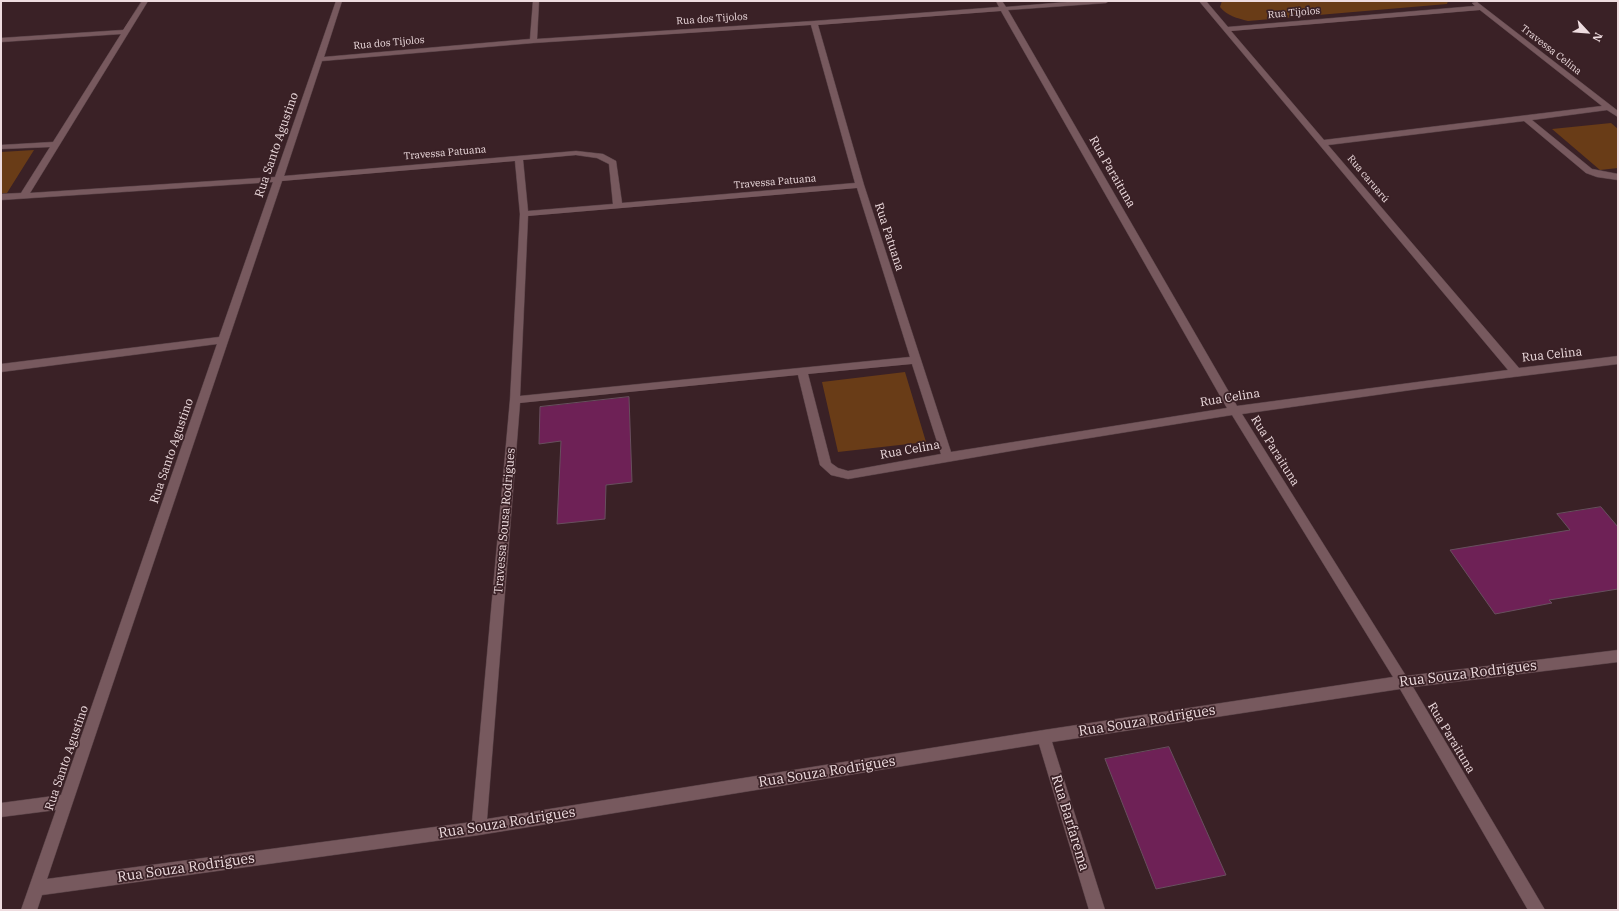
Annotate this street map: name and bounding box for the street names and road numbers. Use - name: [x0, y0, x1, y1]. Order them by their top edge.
- street label: Rua Tijolos: [1267, 5, 1321, 21]
- street label: Rua dos Tijolos: [676, 11, 748, 27]
- street label: Travessa Celina: [1518, 23, 1584, 77]
- street label: Rua dos Tijolos: [353, 34, 425, 52]
- street label: Rua Santo Agustino: [252, 91, 302, 199]
- street label: Rua Paraituna: [1086, 134, 1138, 210]
- street label: Travessa Patuana: [403, 143, 487, 163]
- street label: Rua caruarú: [1345, 153, 1391, 205]
- street label: Travessa Patuana: [733, 172, 817, 192]
- street label: Rua Patuana: [871, 201, 907, 273]
- street label: Rua Celina: [1521, 345, 1583, 365]
- street label: Rua Celina: [1199, 386, 1261, 410]
- street label: Rua Santo Agustino: [147, 397, 197, 505]
- street label: Rua Paraituna: [1248, 413, 1302, 489]
- street label: Rua Celina: [879, 438, 941, 462]
- street label: Travessa Sousa Rodrigues: [491, 447, 519, 595]
- street label: Rua Souza Rodrigues: [1398, 657, 1538, 691]
- street label: Rua Paraituna: [1424, 700, 1478, 776]
- street label: Rua Souza Rodrigues: [1077, 702, 1217, 740]
- street label: Rua Santo Agustino: [42, 704, 92, 812]
- street label: Rua Souza Rodrigues: [757, 753, 897, 791]
- street label: Rua Barfarema: [1047, 773, 1093, 873]
- street label: Rua Souza Rodrigues: [437, 804, 577, 842]
- street label: Rua Souza Rodrigues: [116, 850, 256, 886]

